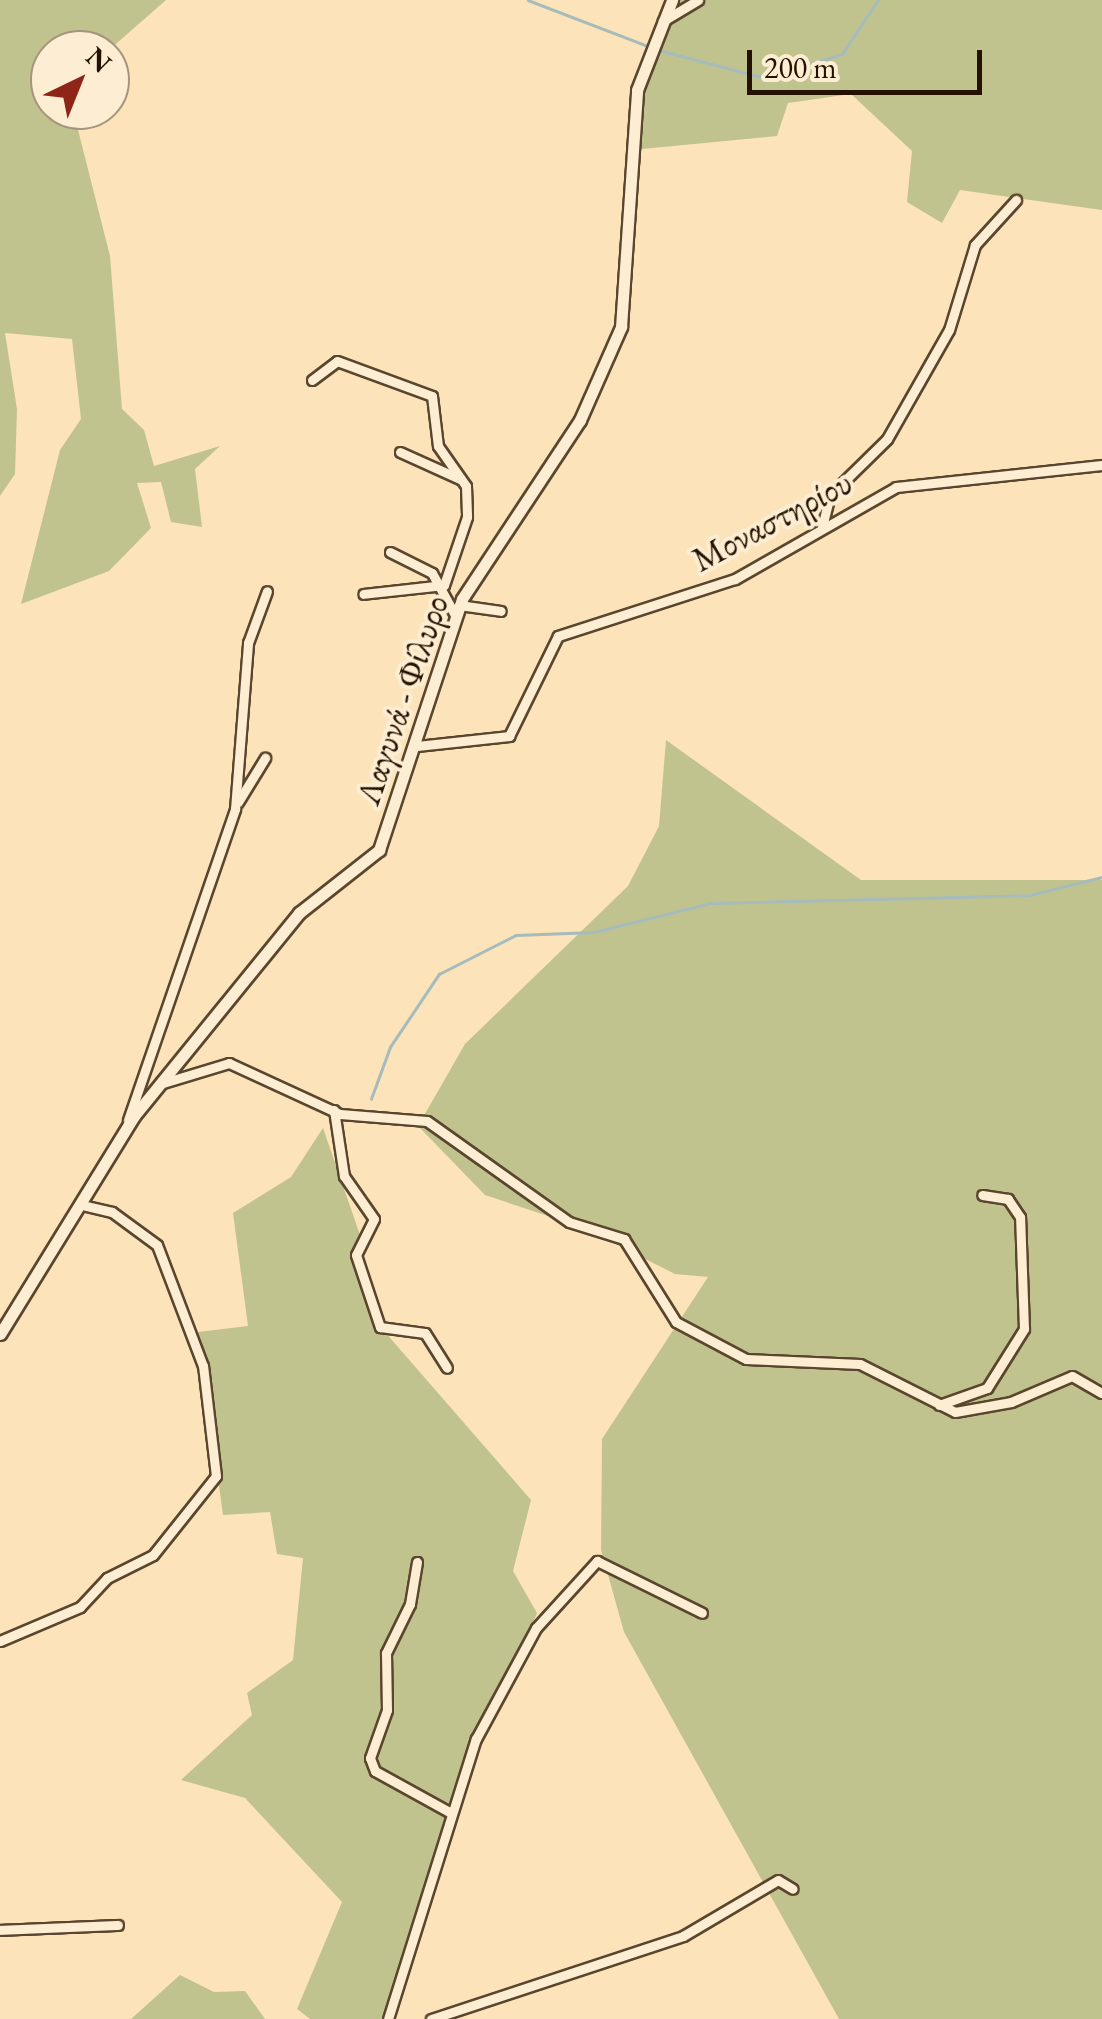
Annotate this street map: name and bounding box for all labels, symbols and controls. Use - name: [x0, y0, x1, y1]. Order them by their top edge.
- north arrow: [30, 30, 130, 130]
- scale bar: [752, 30, 987, 92]
- text: N: [79, 39, 120, 80]
- text: 200 m: [764, 48, 837, 87]
- street label: Μοναστηρίου: [685, 461, 859, 581]
- street label: Λαγυνά - Φίλυρο: [347, 590, 457, 810]

